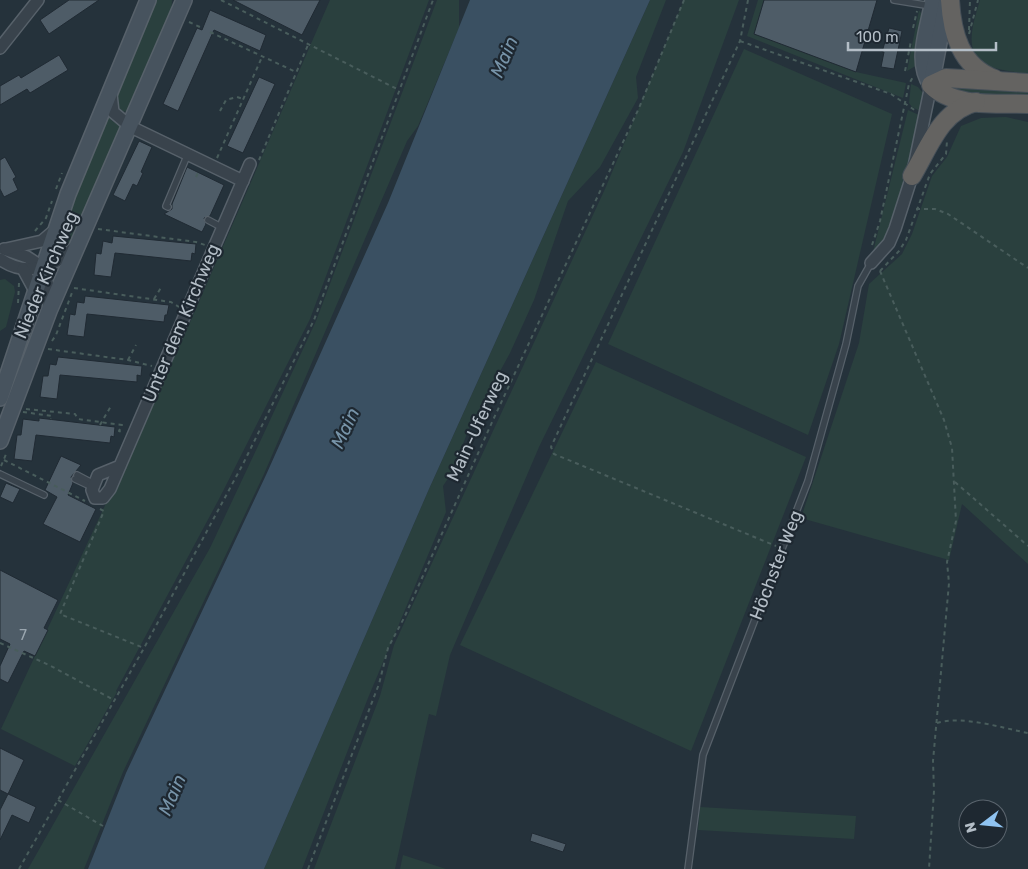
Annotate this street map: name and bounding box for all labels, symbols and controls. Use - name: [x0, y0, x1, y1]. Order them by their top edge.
- scale bar: [848, 20, 996, 52]
- text: 100 m: [856, 28, 898, 46]
- water label: Main: [485, 33, 523, 81]
- street label: Nieder Kirchweg: [9, 208, 83, 342]
- street label: Unter dem Kirchweg: [138, 240, 224, 406]
- street label: Main-Uferweg: [442, 367, 512, 485]
- water label: Main: [326, 404, 364, 452]
- street label: Höchster Weg: [745, 507, 807, 623]
- house number: 7: [19, 626, 27, 644]
- water label: Main: [153, 771, 191, 819]
- north arrow: [958, 799, 1008, 849]
- text: N: [961, 820, 981, 835]

